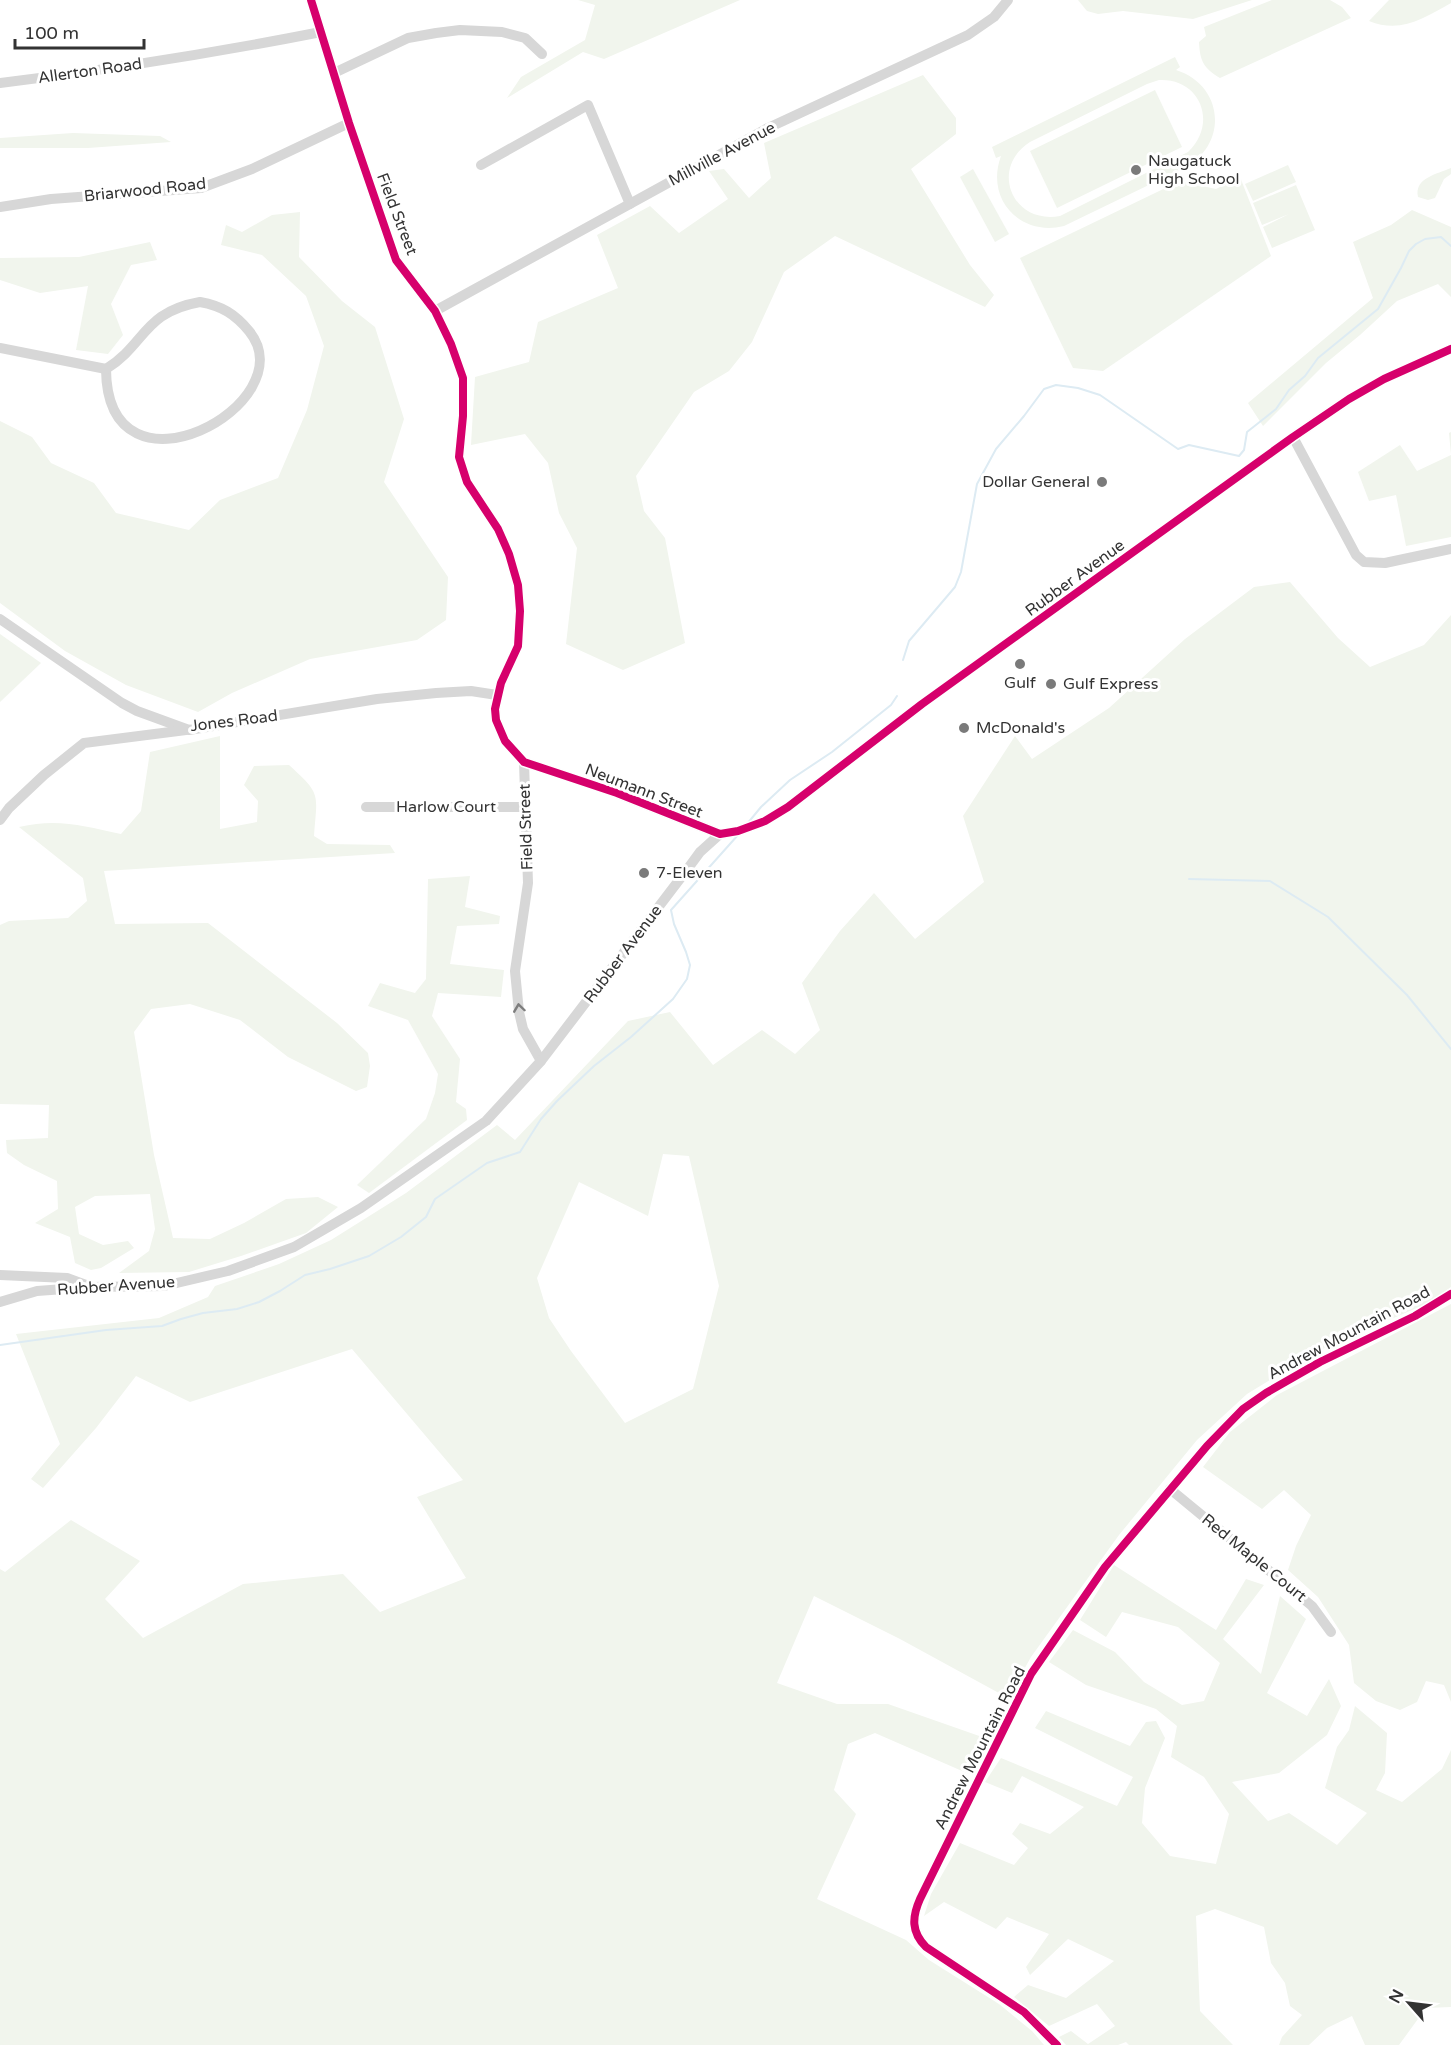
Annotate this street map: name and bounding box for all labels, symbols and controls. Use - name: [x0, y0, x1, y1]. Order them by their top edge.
- scale bar: [15, 12, 144, 50]
- text: 100 m: [24, 22, 79, 44]
- street label: Allerton Road: [37, 54, 143, 88]
- street label: Millville Avenue: [665, 117, 779, 191]
- place label: Naugatuck High School: [1148, 151, 1239, 189]
- marker: Naugatuck High School: [1129, 163, 1143, 177]
- street label: Field Street: [372, 170, 422, 258]
- street label: Briarwood Road: [83, 174, 207, 206]
- place label: Dollar General: [982, 472, 1090, 492]
- marker: Dollar General: [1095, 475, 1109, 489]
- street label: Rubber Avenue: [1021, 535, 1129, 621]
- marker: Gulf: [1013, 657, 1027, 671]
- place label: Gulf: [1004, 673, 1037, 693]
- place label: Gulf Express: [1063, 674, 1158, 694]
- marker: Gulf Express: [1044, 677, 1058, 691]
- street label: Jones Road: [189, 706, 279, 736]
- place label: McDonald's: [976, 718, 1065, 738]
- marker: McDonald's: [957, 721, 971, 735]
- street label: Neumann Street: [582, 759, 706, 823]
- street label: Field Street: [514, 783, 538, 871]
- street label: Harlow Court: [396, 797, 496, 817]
- place label: 7-Eleven: [656, 863, 723, 883]
- marker: 7-Eleven: [637, 866, 651, 880]
- street label: Rubber Avenue: [580, 901, 666, 1007]
- one-way arrow: [513, 1003, 525, 1013]
- street label: Rubber Avenue: [56, 1272, 176, 1300]
- street label: Andrew Mountain Road: [1264, 1282, 1434, 1384]
- street label: Red Maple Court: [1198, 1510, 1310, 1606]
- street label: Andrew Mountain Road: [930, 1663, 1030, 1833]
- north arrow: [1379, 1973, 1439, 2033]
- text: N: [1385, 1986, 1408, 2007]

